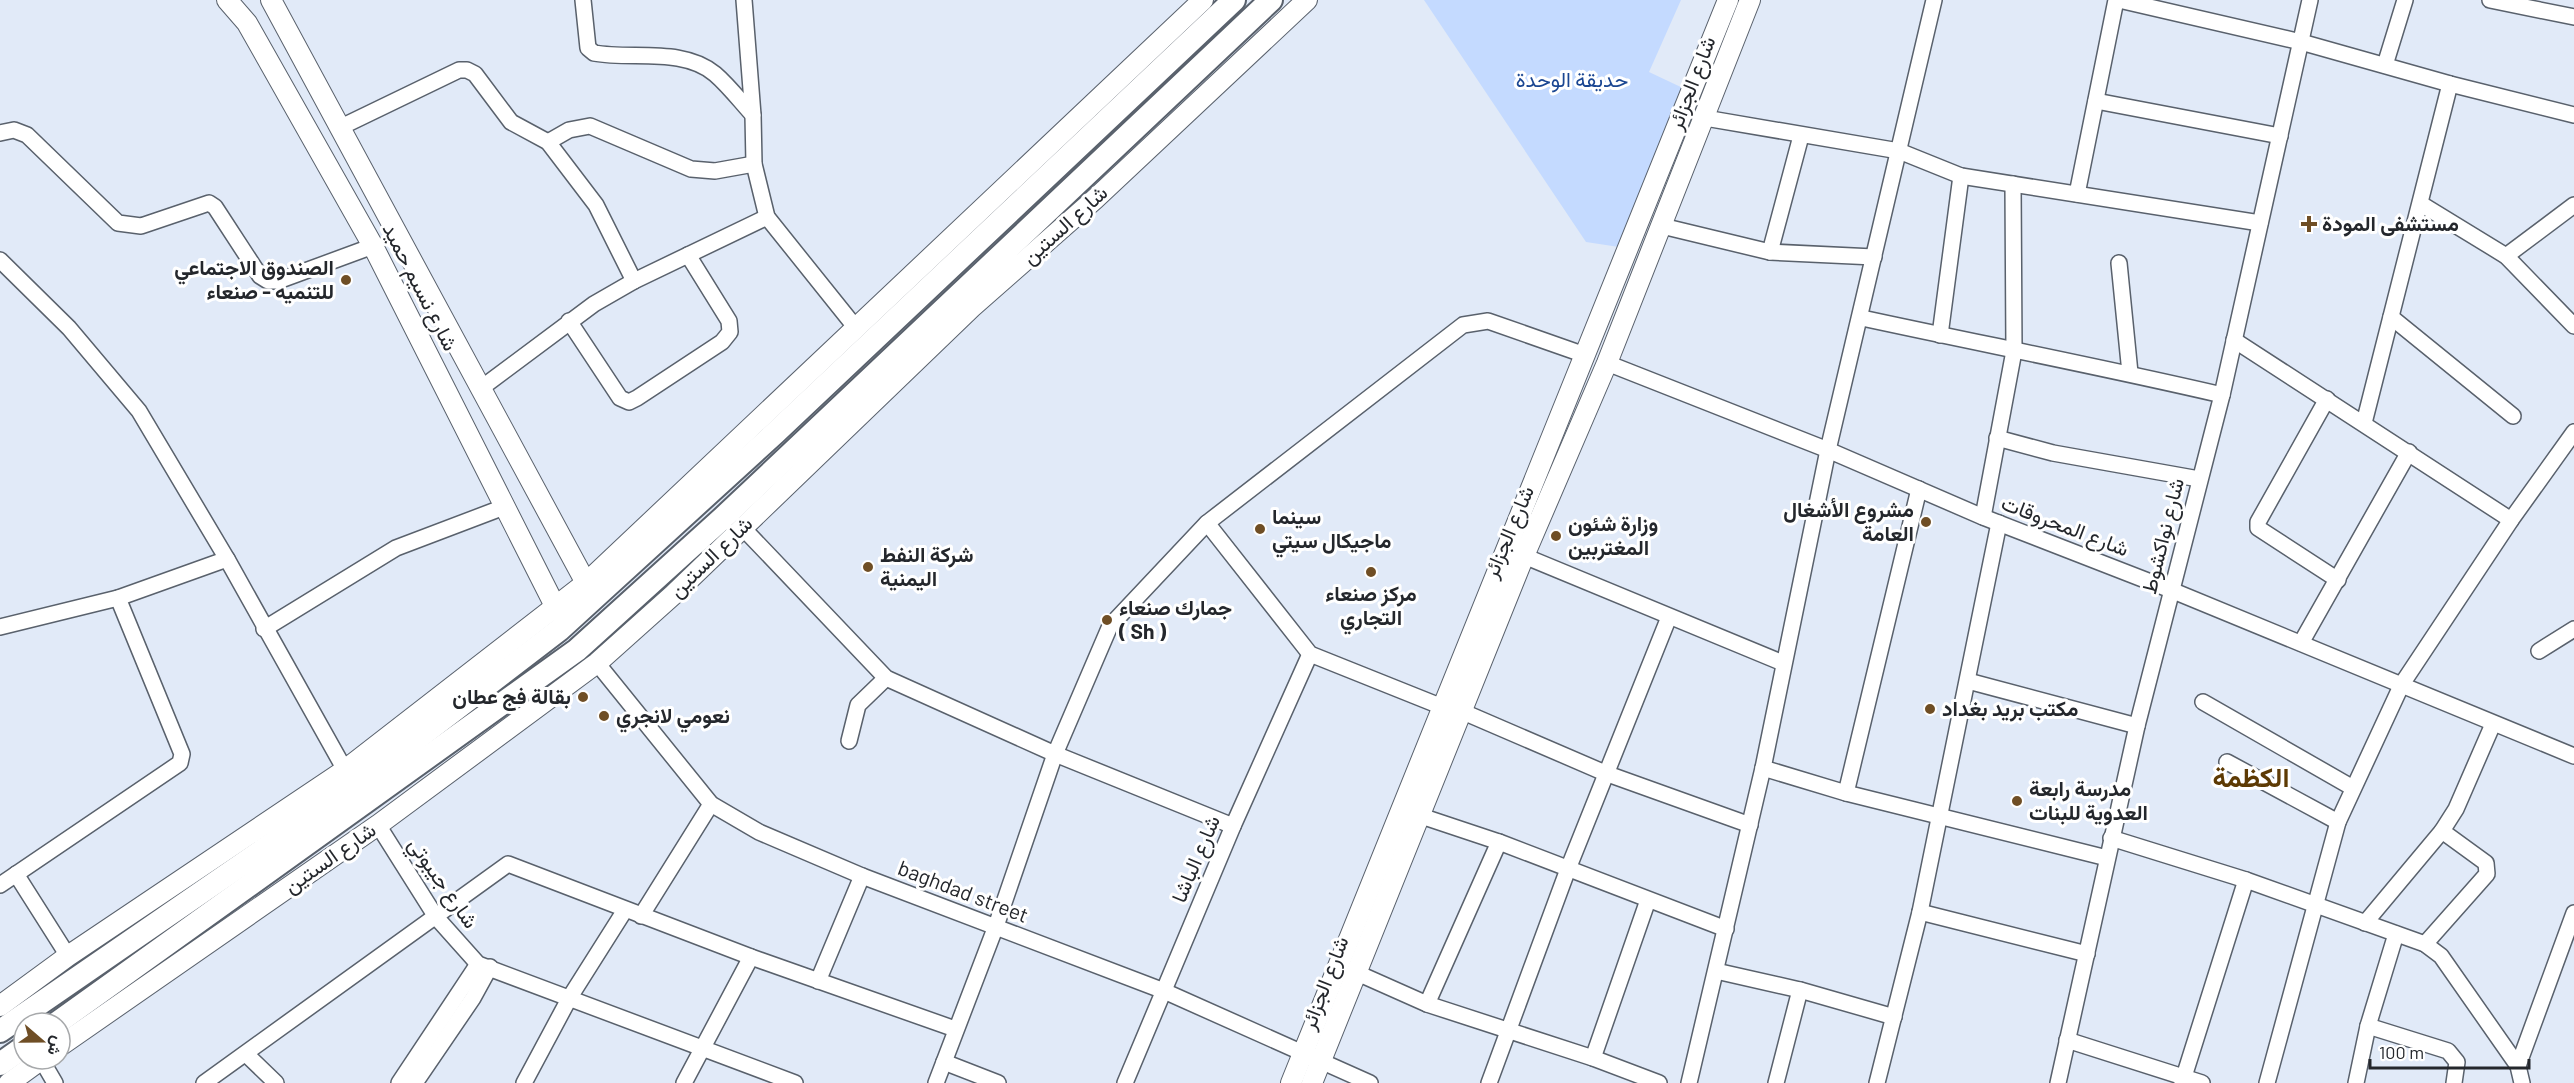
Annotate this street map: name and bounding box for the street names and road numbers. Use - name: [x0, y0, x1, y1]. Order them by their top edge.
- street label: شارع الجزائر: [1661, 32, 1723, 135]
- street label: شارع الستين: [1016, 179, 1114, 271]
- street label: شارع نسيم حميد: [376, 218, 464, 356]
- street label: شارع نواكشوط: [2135, 475, 2191, 597]
- street label: شارع الجزائر: [1477, 482, 1541, 583]
- street label: شارع المحروقات: [1997, 489, 2133, 563]
- street label: شارع الستين: [663, 510, 759, 604]
- street label: شارع الباشا: [1165, 811, 1227, 907]
- street label: شارع الستين: [279, 816, 381, 900]
- street label: شارع جيبوتي: [399, 832, 485, 936]
- street label: baghdad street: [895, 854, 1032, 927]
- street label: شارع الجزائر: [1294, 932, 1356, 1035]

